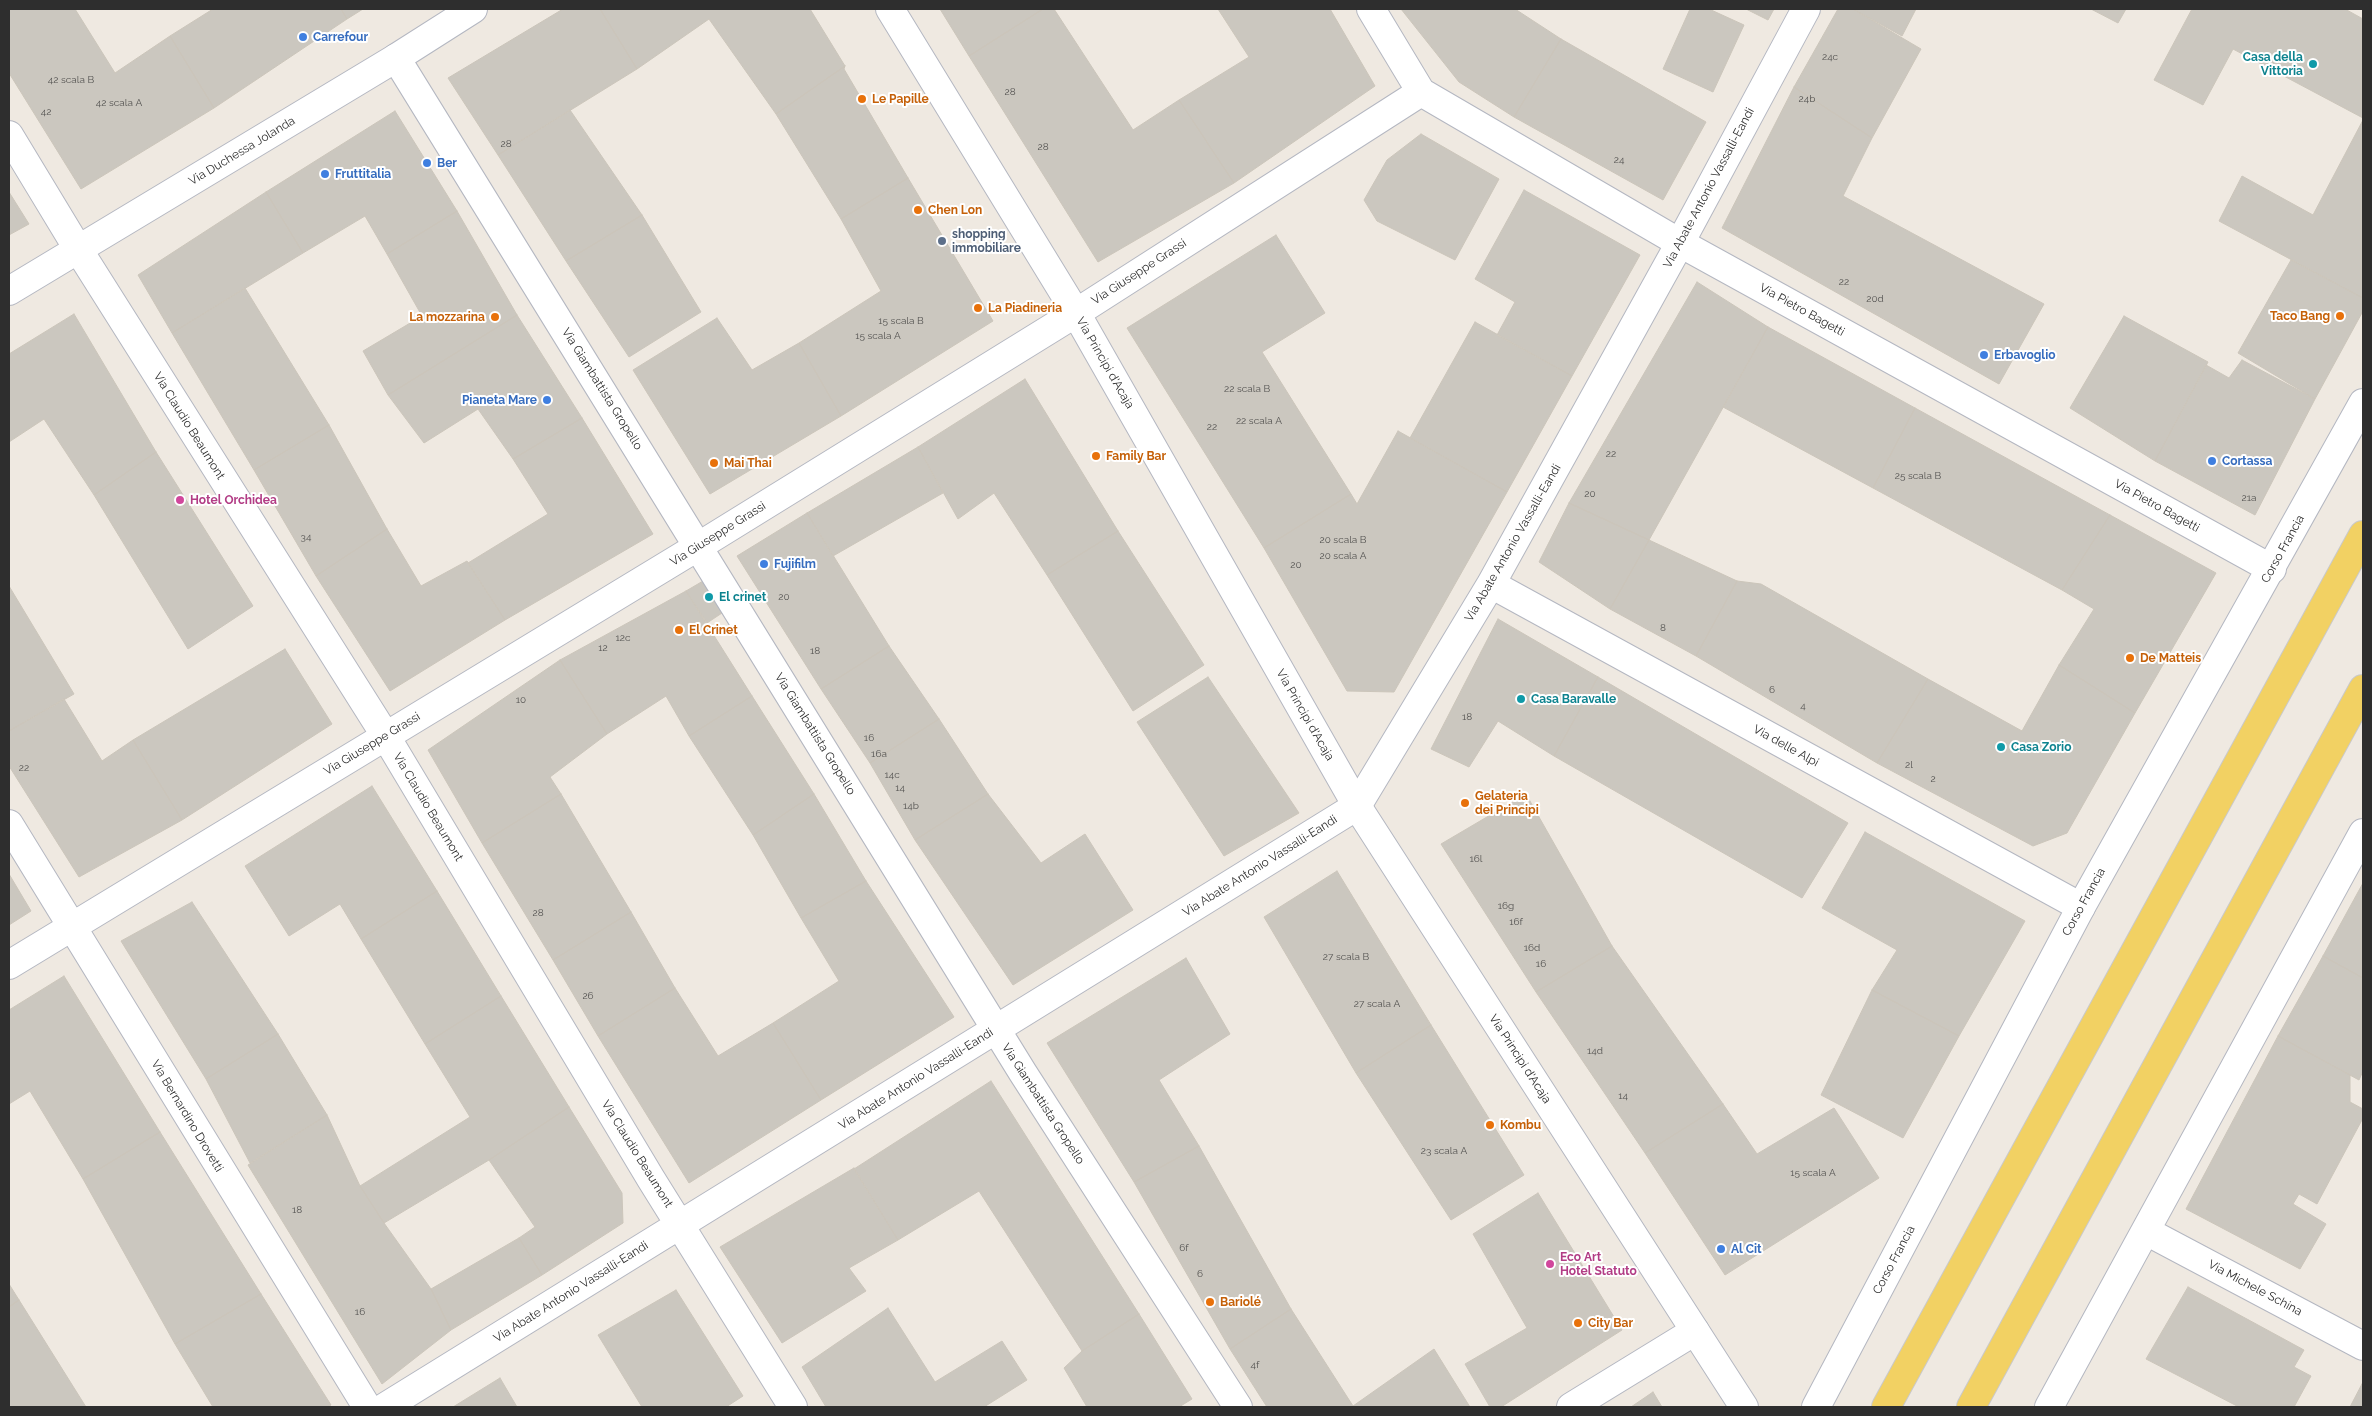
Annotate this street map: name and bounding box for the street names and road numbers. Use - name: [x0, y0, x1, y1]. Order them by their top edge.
- street label: Via Abate Antonio Vassalli-Eandi: [1660, 105, 1758, 271]
- street label: Via Duchessa Jolanda: [186, 114, 298, 188]
- street label: Via Giuseppe Grassi: [1089, 236, 1189, 308]
- street label: Via Pietro Bagetti: [1757, 281, 1847, 339]
- street label: Via Principi d'Acaja: [1073, 315, 1137, 411]
- street label: Via Giambattista Gropello: [559, 325, 645, 453]
- street label: Via Claudio Beaumont: [150, 370, 228, 482]
- street label: Via Abate Antonio Vassalli-Eandi: [1462, 462, 1564, 624]
- street label: Via Pietro Bagetti: [2112, 477, 2202, 535]
- street label: Via Giuseppe Grassi: [668, 499, 768, 569]
- street label: Corso Francia: [2258, 512, 2308, 586]
- street label: Via Principi d'Acaja: [1273, 667, 1337, 763]
- street label: Via Giambattista Gropello: [772, 670, 858, 798]
- street label: Via Giuseppe Grassi: [321, 710, 423, 778]
- street label: Via delle Alpi: [1751, 722, 1821, 770]
- street label: Via Claudio Beaumont: [390, 750, 466, 864]
- street label: Via Abate Antonio Vassalli-Eandi: [1180, 812, 1340, 920]
- street label: Corso Francia: [2059, 865, 2109, 939]
- street label: Via Principi d'Acaja: [1486, 1012, 1554, 1106]
- street label: Via Abate Antonio Vassalli-Eandi: [836, 1025, 996, 1133]
- street label: Via Giambattista Gropello: [999, 1041, 1087, 1167]
- street label: Via Bernardino Drovetti: [148, 1058, 226, 1174]
- street label: Via Claudio Beaumont: [598, 1098, 676, 1210]
- street label: Corso Francia: [1870, 1223, 1918, 1297]
- street label: Via Abate Antonio Vassalli-Eandi: [491, 1238, 651, 1346]
- street label: Via Michele Schina: [2205, 1257, 2305, 1319]

